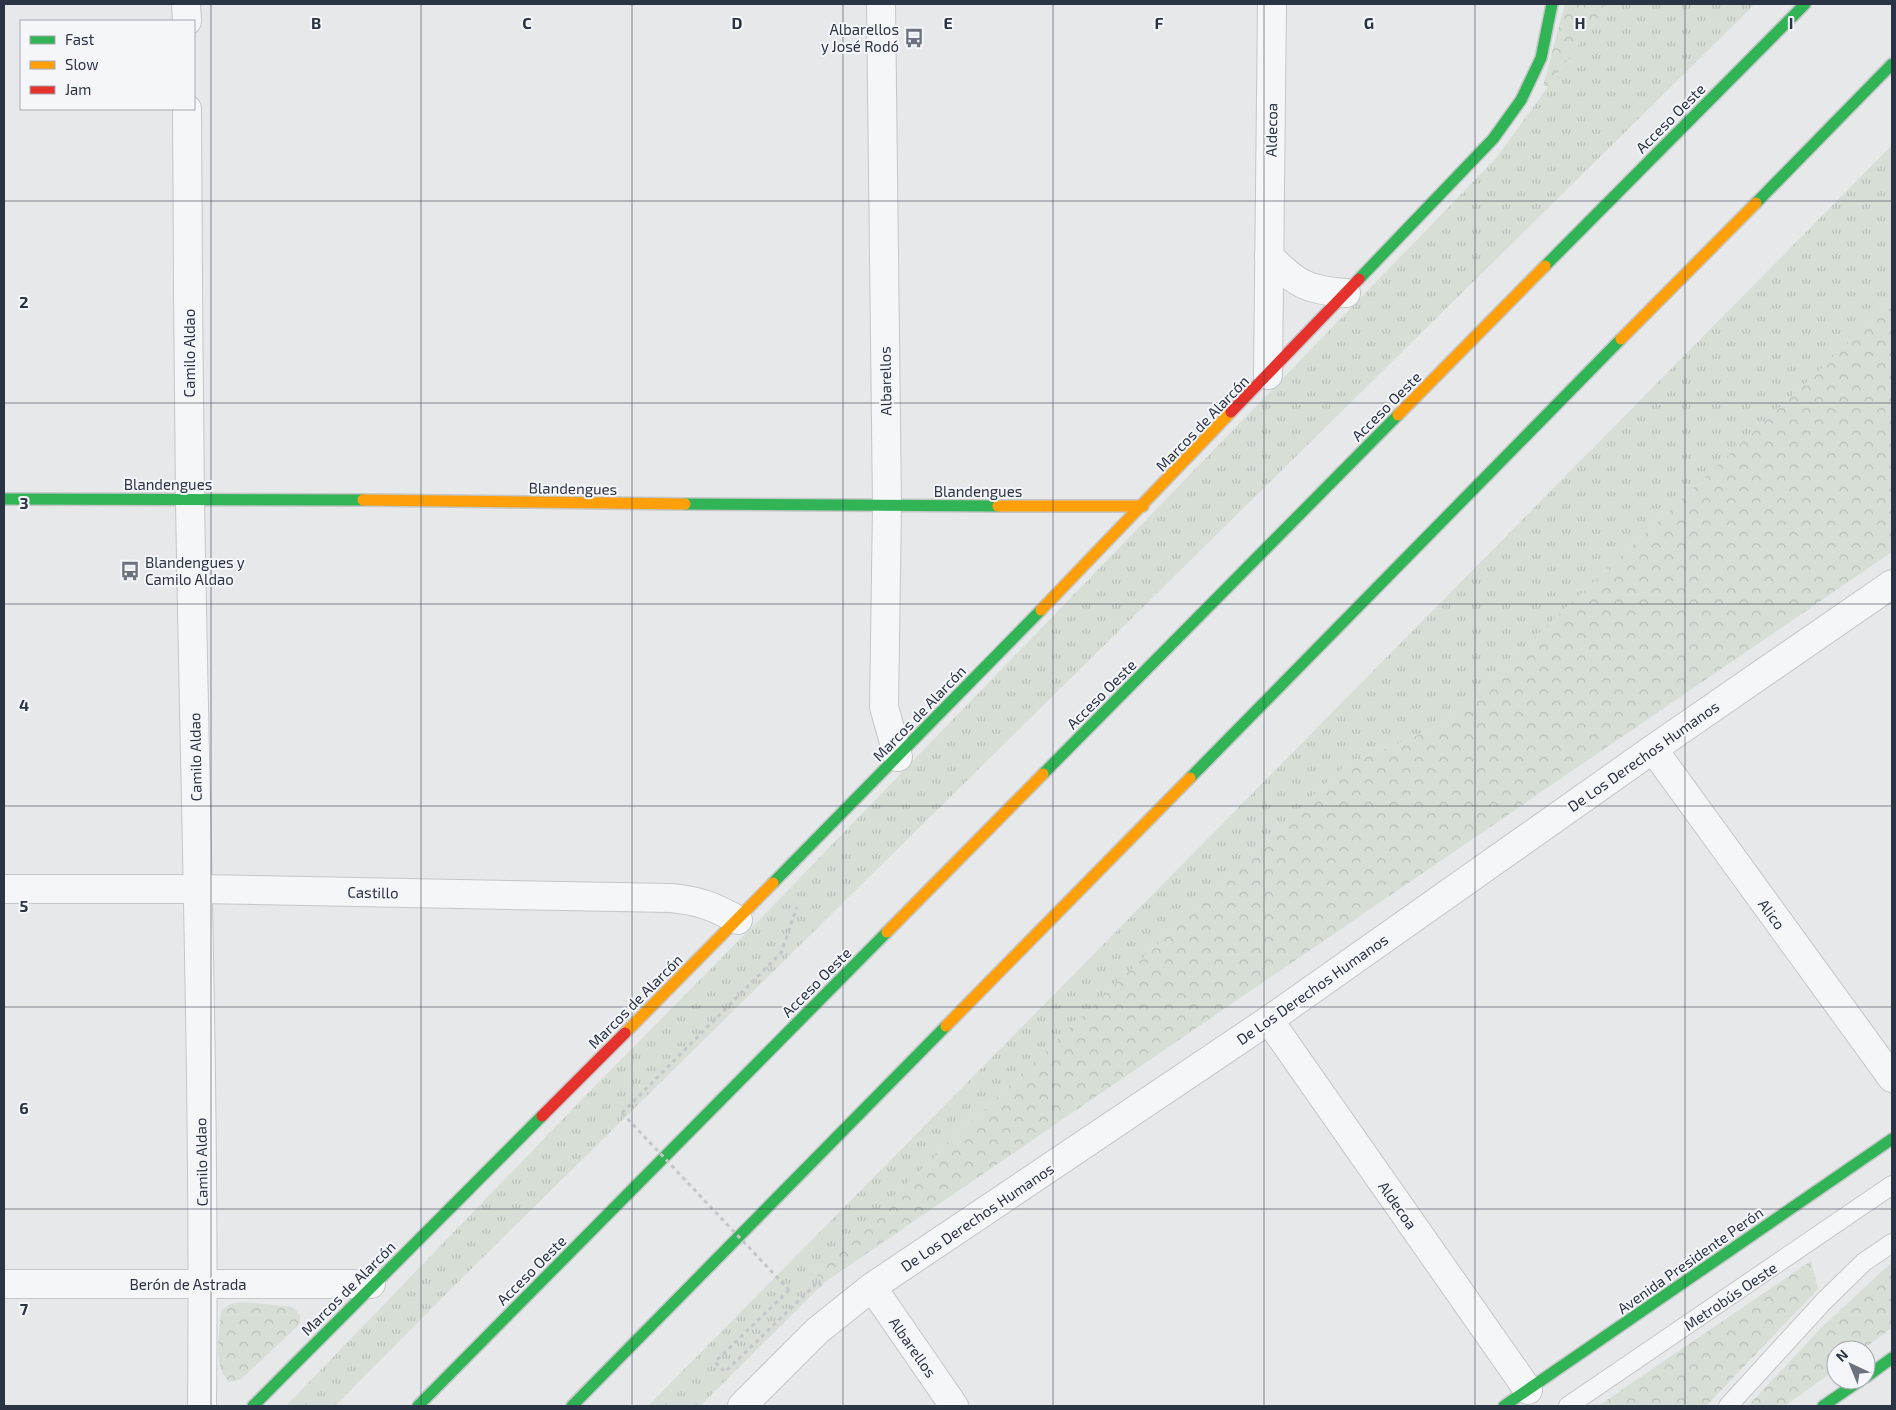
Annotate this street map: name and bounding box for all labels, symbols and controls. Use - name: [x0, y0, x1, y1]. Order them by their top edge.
- text: B: [311, 13, 321, 32]
- text: C: [522, 13, 532, 32]
- text: D: [732, 13, 743, 32]
- text: E: [943, 13, 953, 32]
- text: F: [1155, 13, 1164, 32]
- text: G: [1364, 13, 1374, 32]
- text: H: [1574, 13, 1586, 32]
- text: I: [1789, 13, 1793, 32]
- legend: [20, 20, 195, 110]
- place label: Albarellos y José Rodó: [821, 20, 899, 55]
- bus stop icon: Albarellos y José Rodó: [903, 27, 925, 49]
- text: Fast: [65, 30, 95, 48]
- text: Slow: [65, 55, 99, 73]
- text: Jam: [65, 80, 91, 98]
- street label: Acceso Oeste: [1632, 80, 1708, 156]
- street label: Aldecoa: [1262, 103, 1280, 157]
- text: 2: [19, 292, 29, 311]
- street label: Camilo Aldao: [180, 309, 198, 397]
- street label: Albarellos: [875, 346, 895, 416]
- street label: Acceso Oeste: [1348, 368, 1424, 444]
- street label: Marcos de Alarcón: [1152, 371, 1252, 475]
- street label: Blandengues: [124, 475, 212, 493]
- street label: Blandengues: [529, 478, 617, 498]
- street label: Blandengues: [934, 482, 1022, 500]
- text: 3: [19, 493, 29, 512]
- place label: Blandengues y Camilo Aldao: [145, 553, 245, 588]
- bus stop icon: Blandengues y Camilo Aldao: [119, 560, 141, 582]
- street label: Acceso Oeste: [1063, 656, 1139, 732]
- street label: Marcos de Alarcón: [869, 661, 969, 765]
- text: 4: [19, 695, 29, 714]
- street label: De Los Derechos Humanos: [1564, 697, 1722, 815]
- street label: Camilo Aldao: [185, 712, 205, 802]
- street label: Castillo: [347, 883, 399, 901]
- street label: Alico: [1755, 895, 1789, 933]
- text: 5: [20, 896, 29, 915]
- street label: De Los Derechos Humanos: [1233, 930, 1391, 1048]
- street label: Acceso Oeste: [778, 944, 854, 1020]
- street label: Marcos de Alarcón: [584, 950, 686, 1052]
- text: 6: [19, 1098, 29, 1117]
- street label: Camilo Aldao: [191, 1117, 211, 1207]
- street label: De Los Derechos Humanos: [897, 1159, 1057, 1275]
- street label: Aldecoa: [1375, 1178, 1421, 1232]
- street label: Avenida Presidente Perón: [1614, 1203, 1766, 1317]
- street label: Acceso Oeste: [493, 1232, 569, 1308]
- street label: Marcos de Alarcón: [297, 1237, 399, 1339]
- street label: Metrobús Oeste: [1680, 1258, 1780, 1334]
- street label: Berón de Astrada: [129, 1275, 247, 1293]
- text: 7: [20, 1299, 29, 1318]
- street label: Albarellos: [886, 1313, 940, 1381]
- north arrow: [1826, 1340, 1876, 1390]
- text: N: [1832, 1346, 1851, 1365]

